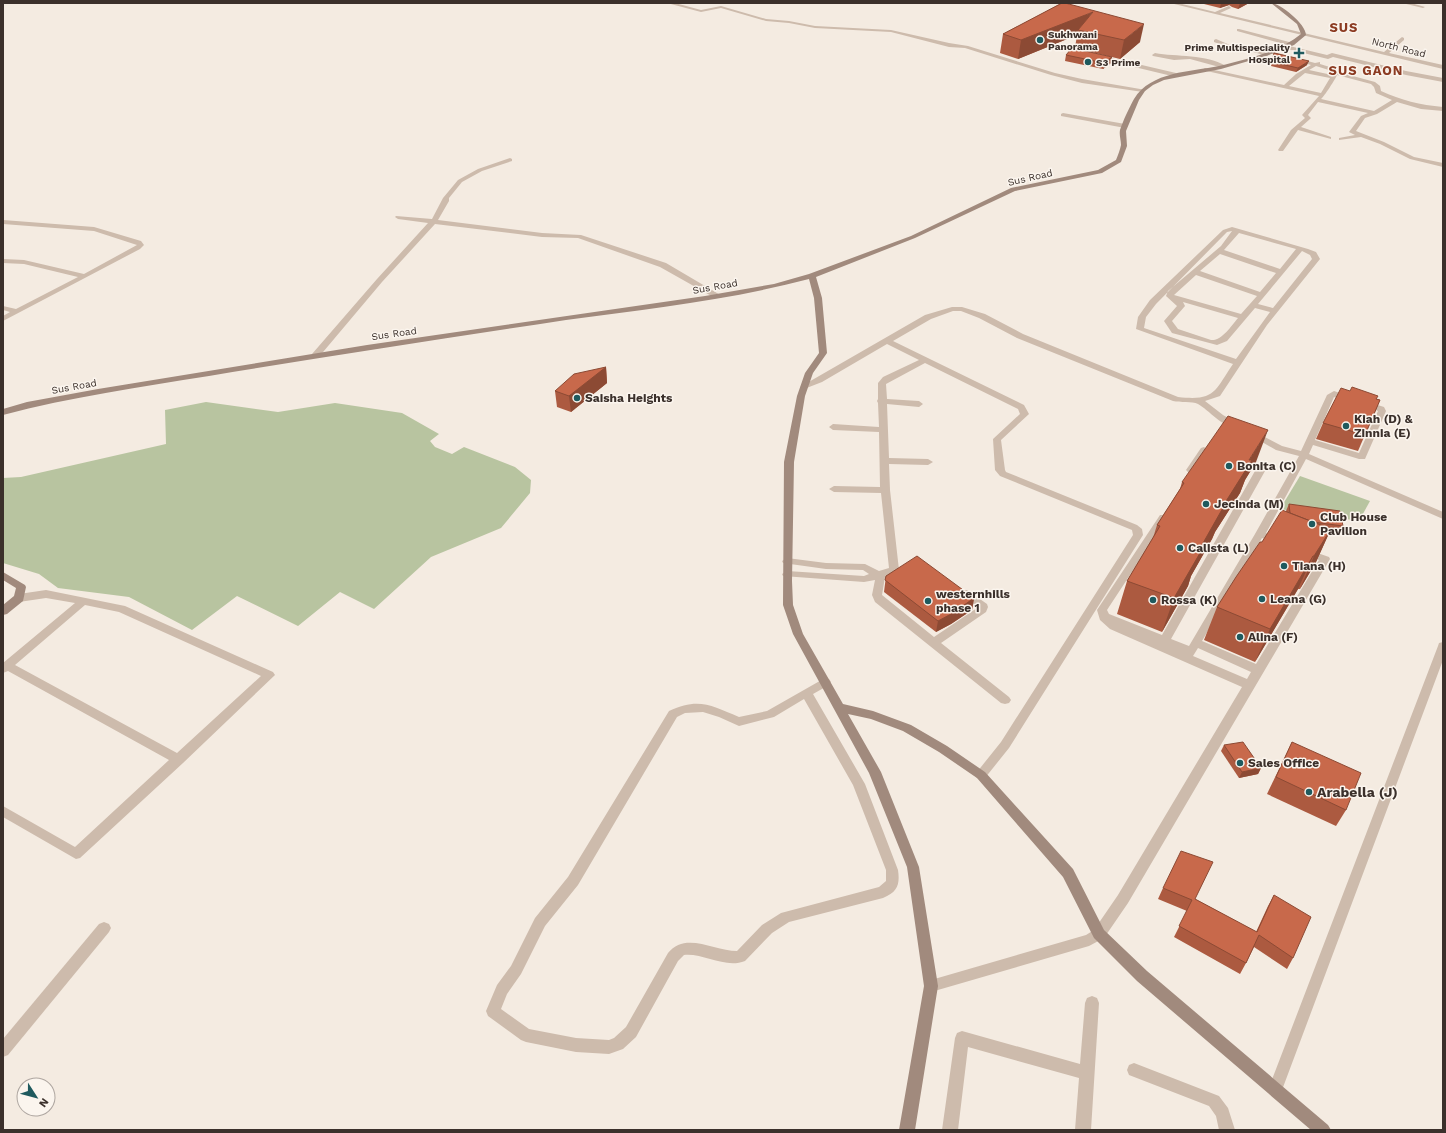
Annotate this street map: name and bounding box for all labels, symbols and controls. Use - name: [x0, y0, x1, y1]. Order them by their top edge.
- district label: SUS: [1329, 20, 1359, 35]
- place label: Sukhwani Panorama: [1048, 29, 1098, 52]
- marker: Sukhwani Panorama: [1035, 35, 1045, 45]
- street label: North Road: [1371, 35, 1427, 60]
- place label: Prime Multispeciality Hospital: [1184, 42, 1291, 65]
- marker: Prime Multispeciality Hospital: [1293, 47, 1305, 59]
- marker: S3 Prime: [1083, 57, 1093, 67]
- place label: S3 Prime: [1096, 57, 1141, 68]
- district label: SUS GAON: [1329, 63, 1403, 78]
- street label: Sus Road: [1007, 167, 1054, 188]
- street label: Sus Road: [692, 277, 739, 296]
- street label: Sus Road: [371, 325, 417, 342]
- street label: Sus Road: [51, 377, 98, 396]
- place label: Saisha Heights: [585, 391, 673, 405]
- marker: Saisha Heights: [572, 393, 582, 403]
- place label: Kiah (D) & Zinnia (E): [1354, 412, 1413, 440]
- marker: Kiah (D) & Zinnia (E): [1341, 421, 1351, 431]
- place label: Bonita (C): [1237, 459, 1296, 473]
- marker: Bonita (C): [1224, 461, 1234, 471]
- place label: Jecinda (M): [1214, 497, 1284, 511]
- marker: Jecinda (M): [1201, 499, 1211, 509]
- place label: Club House Pavilion: [1320, 510, 1387, 538]
- marker: Club House Pavilion: [1307, 519, 1317, 529]
- place label: Calista (L): [1188, 541, 1249, 555]
- marker: Calista (L): [1175, 543, 1185, 553]
- place label: Tiana (H): [1292, 559, 1346, 573]
- marker: Tiana (H): [1279, 561, 1289, 571]
- place label: westernhills phase 1: [936, 587, 1011, 615]
- place label: Leana (G): [1270, 592, 1327, 606]
- place label: Rossa (K): [1161, 593, 1217, 607]
- marker: Leana (G): [1257, 594, 1267, 604]
- marker: Rossa (K): [1148, 595, 1158, 605]
- marker: westernhills phase 1: [923, 596, 933, 606]
- place label: Alina (F): [1248, 630, 1298, 644]
- marker: Alina (F): [1235, 632, 1245, 642]
- place label: Sales Office: [1248, 756, 1319, 770]
- marker: Sales Office: [1235, 758, 1245, 768]
- place label: Arabella (J): [1317, 784, 1398, 800]
- marker: Arabella (J): [1304, 787, 1314, 797]
- north arrow: [16, 1077, 56, 1117]
- text: N: [36, 1095, 51, 1110]

